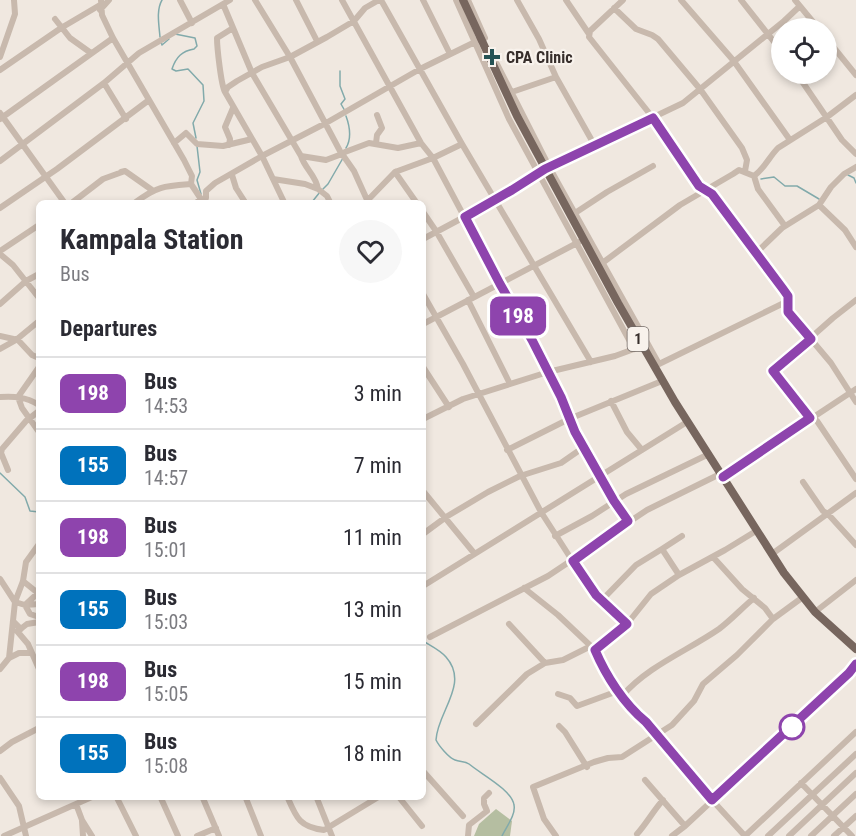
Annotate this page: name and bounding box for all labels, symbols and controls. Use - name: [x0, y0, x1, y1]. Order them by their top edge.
- map controls: [771, 18, 837, 84]
- button: locate: [771, 18, 837, 84]
- marker: CPA Clinic: [483, 48, 501, 66]
- place label: CPA Clinic: [506, 48, 573, 67]
- button: heart: [339, 220, 402, 283]
- text: Kampala Station: [60, 223, 243, 256]
- text: Bus: [60, 262, 90, 286]
- line badge: 198: [484, 296, 552, 336]
- text: 198: [502, 304, 534, 328]
- text: Departures: [60, 316, 157, 341]
- road number: 1: [628, 327, 648, 351]
- text: Bus: [144, 369, 177, 394]
- text: 198: [77, 381, 109, 405]
- text: 3 min: [354, 381, 402, 406]
- text: 14:53: [144, 394, 188, 418]
- text: Bus: [144, 441, 177, 466]
- text: 155: [77, 453, 109, 477]
- text: 7 min: [354, 453, 402, 478]
- text: 14:57: [144, 466, 188, 490]
- text: Bus: [144, 513, 177, 538]
- text: 198: [77, 525, 109, 549]
- text: 11 min: [343, 525, 402, 550]
- text: 15:01: [144, 538, 188, 562]
- text: Bus: [144, 585, 177, 610]
- text: 155: [77, 597, 109, 621]
- text: 13 min: [343, 597, 402, 622]
- text: 15:03: [144, 610, 188, 634]
- text: Bus: [144, 657, 177, 682]
- text: 198: [77, 669, 109, 693]
- text: 15 min: [343, 669, 402, 694]
- text: 15:05: [144, 682, 188, 706]
- unlabelled marker: [779, 714, 805, 740]
- text: Bus: [144, 729, 177, 754]
- text: 155: [77, 741, 109, 765]
- text: 18 min: [343, 741, 402, 766]
- text: 15:08: [144, 754, 188, 778]

